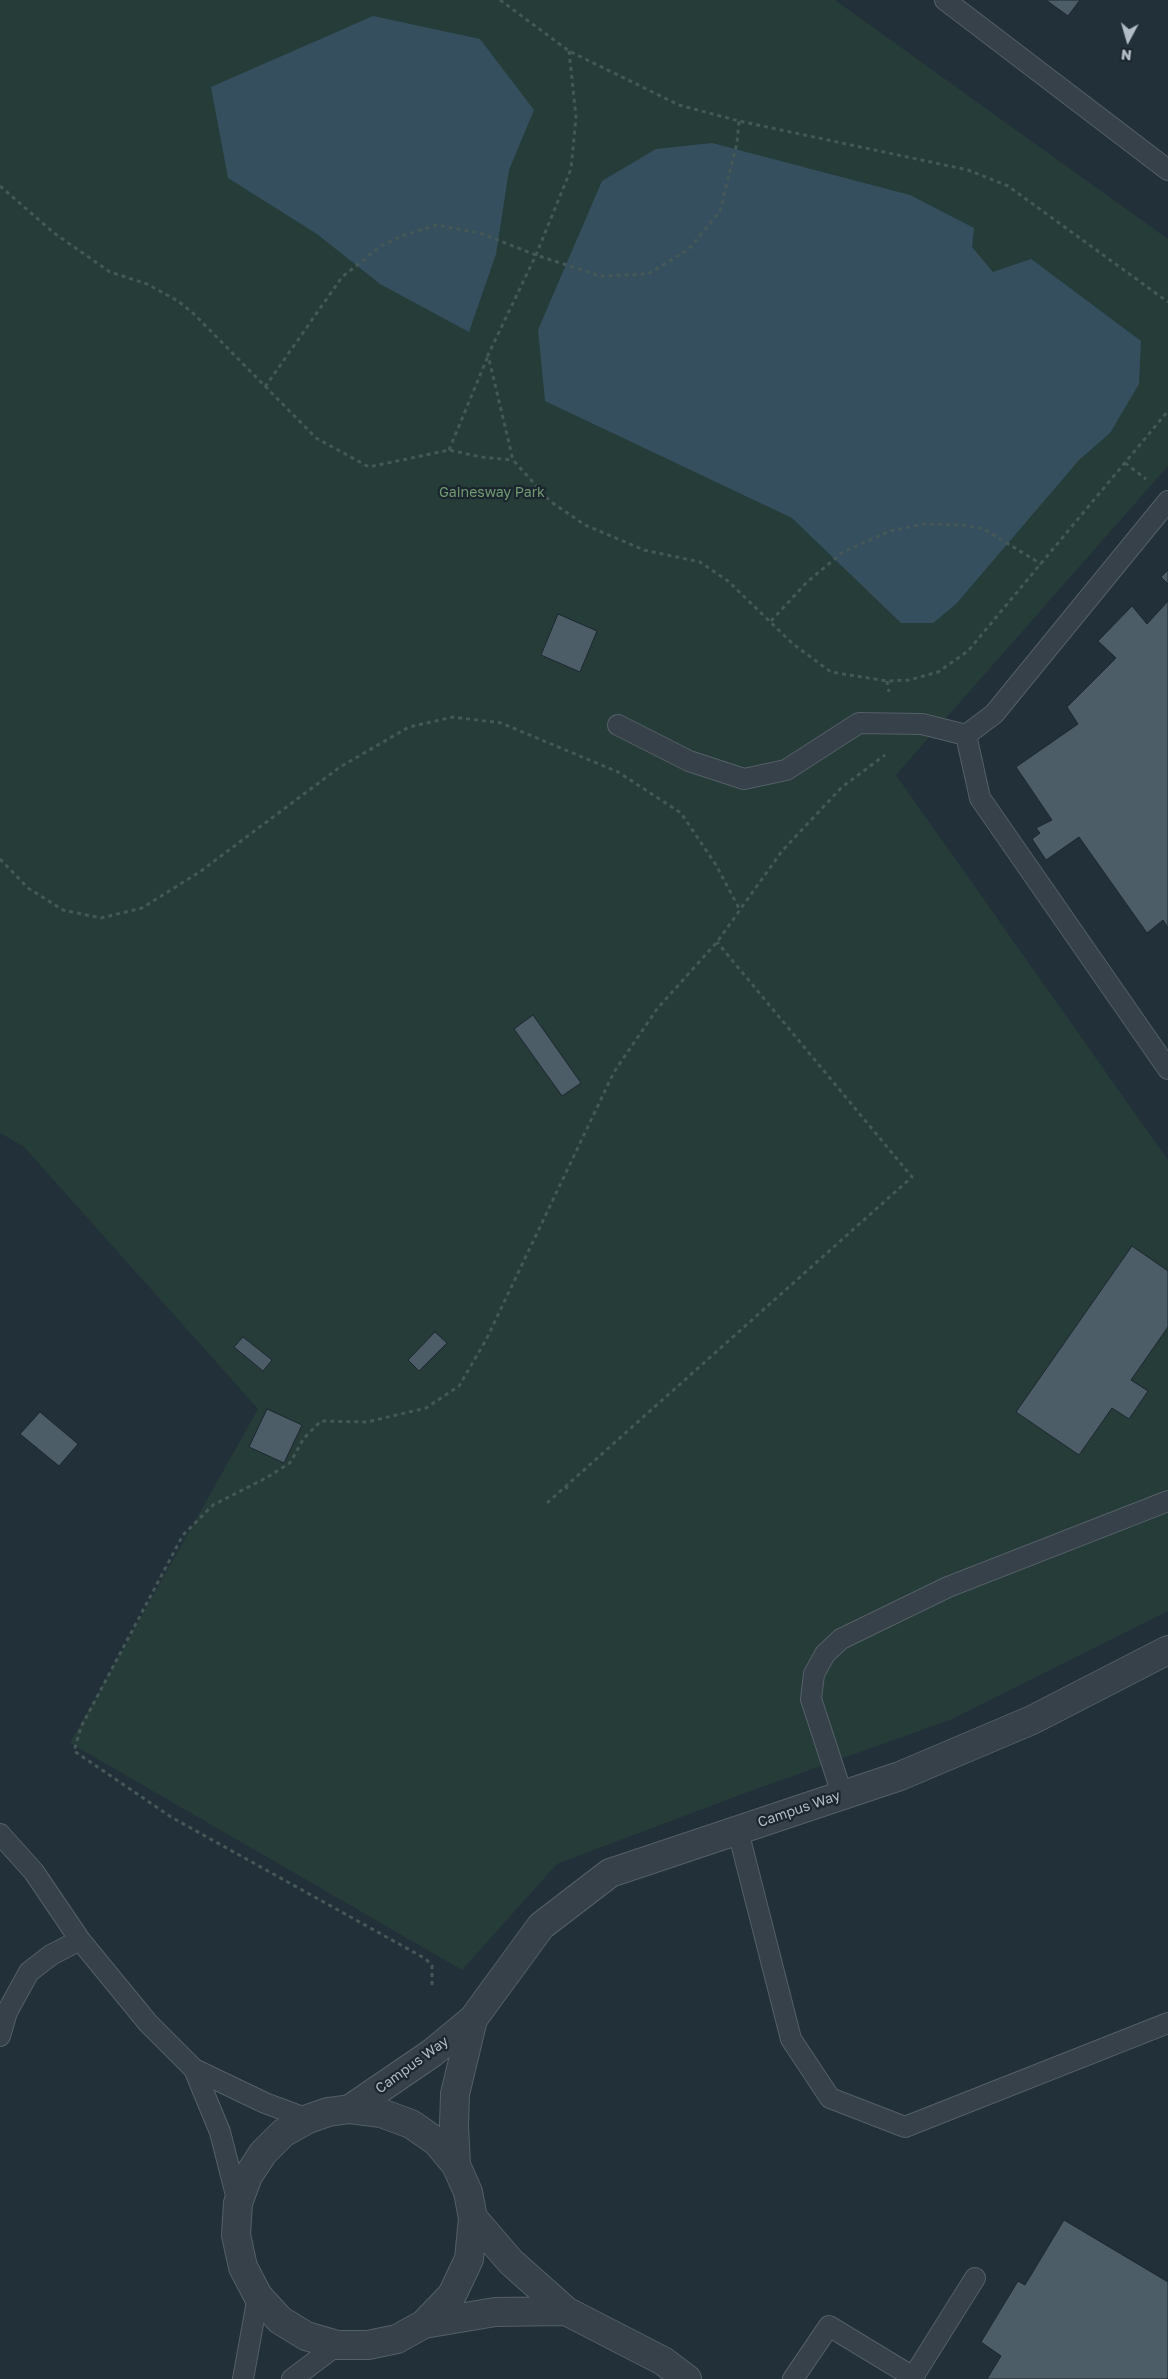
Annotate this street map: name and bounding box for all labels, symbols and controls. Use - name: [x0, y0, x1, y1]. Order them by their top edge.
- north arrow: [1103, 15, 1153, 65]
- text: N: [1120, 46, 1133, 64]
- park label: Gainesway Park: [439, 485, 545, 501]
- street label: Campus Way: [756, 1787, 842, 1831]
- street label: Campus Way: [372, 2033, 452, 2097]

